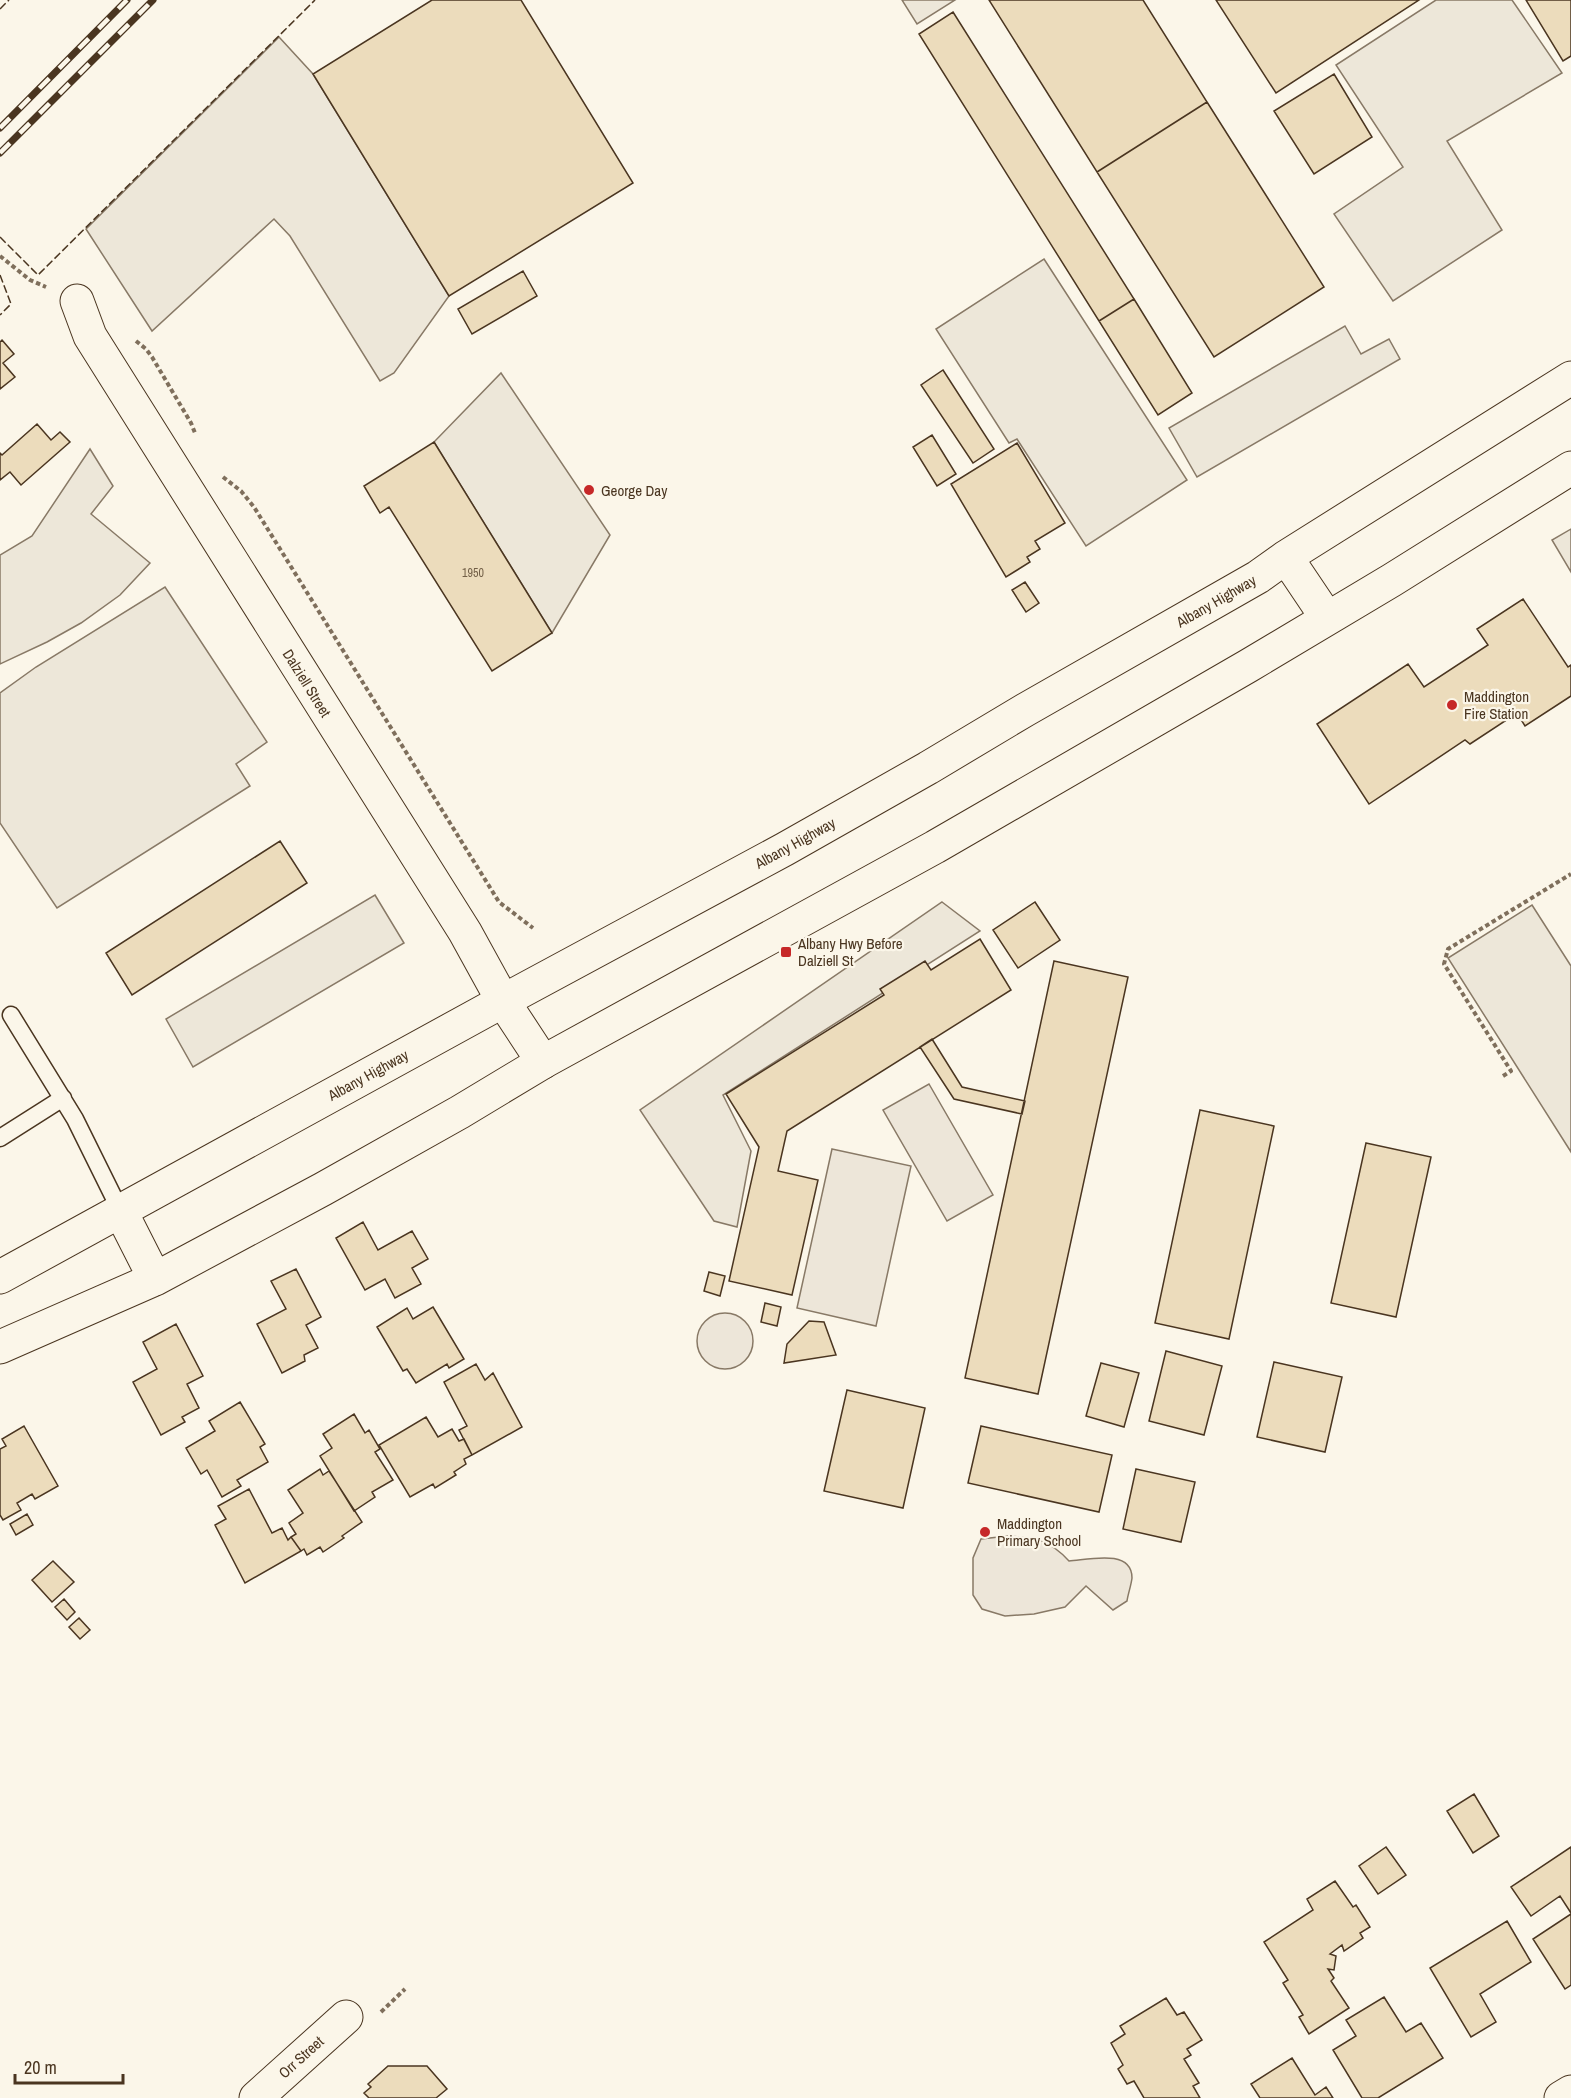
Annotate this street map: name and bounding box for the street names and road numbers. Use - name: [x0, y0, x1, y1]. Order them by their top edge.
- street label: Albany Highway: [1171, 569, 1260, 633]
- street label: Dalziell Street: [278, 645, 336, 722]
- street label: Albany Highway: [750, 812, 840, 874]
- street label: Albany Highway: [323, 1044, 413, 1106]
- street label: Orr Street: [274, 2031, 329, 2083]

